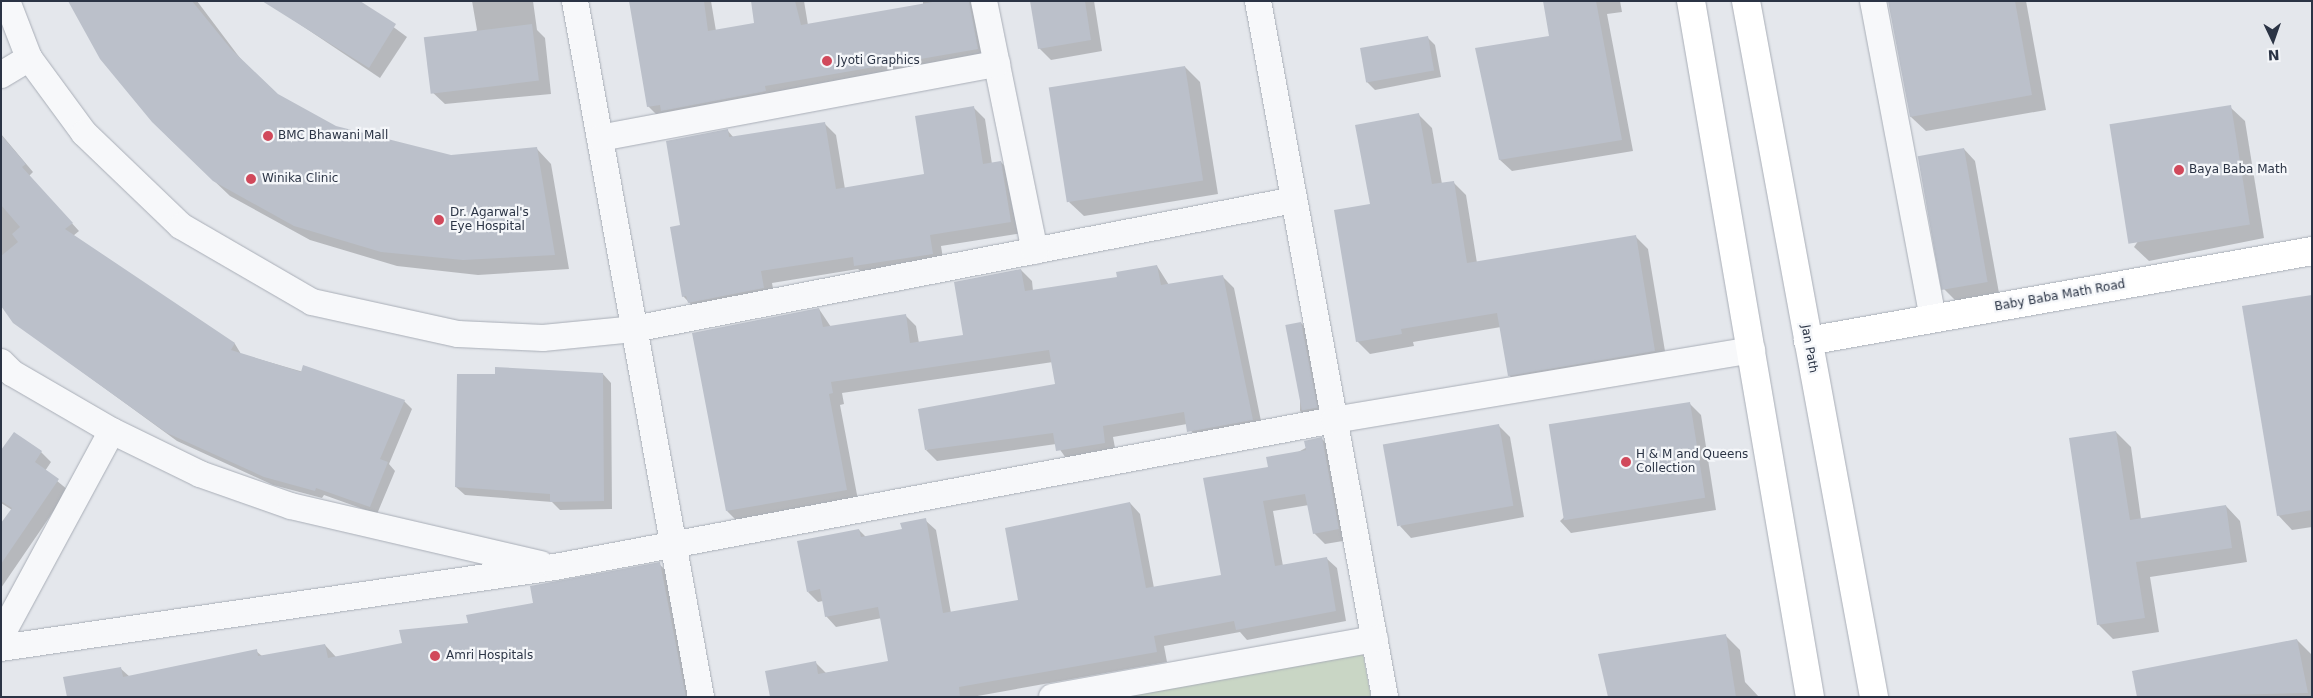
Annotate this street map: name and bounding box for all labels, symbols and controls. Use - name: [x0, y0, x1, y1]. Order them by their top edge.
- north arrow: [2248, 15, 2298, 65]
- text: N: [2268, 47, 2280, 63]
- place label: Jyoti Graphics: [837, 54, 920, 68]
- marker: Jyoti Graphics: [821, 55, 833, 67]
- place label: BMC Bhawani Mall: [278, 129, 388, 143]
- marker: BMC Bhawani Mall: [262, 130, 274, 142]
- place label: Baya Baba Math: [2189, 163, 2287, 177]
- marker: Baya Baba Math: [2173, 164, 2185, 176]
- marker: Winika Clinic: [244, 172, 258, 186]
- place label: Winika Clinic: [262, 172, 338, 186]
- place label: Dr. Agarwal's Eye Hospital: [450, 206, 529, 234]
- marker: Dr. Agarwal's Eye Hospital: [432, 213, 446, 227]
- street label: Baby Baba Math Road: [1994, 277, 2126, 315]
- street label: Jan Path: [1798, 324, 1820, 374]
- place label: H & M and Queens Collection: [1636, 448, 1748, 476]
- marker: H & M and Queens Collection: [1620, 456, 1632, 468]
- marker: Amri Hospitals: [428, 649, 442, 663]
- place label: Amri Hospitals: [446, 649, 533, 663]

